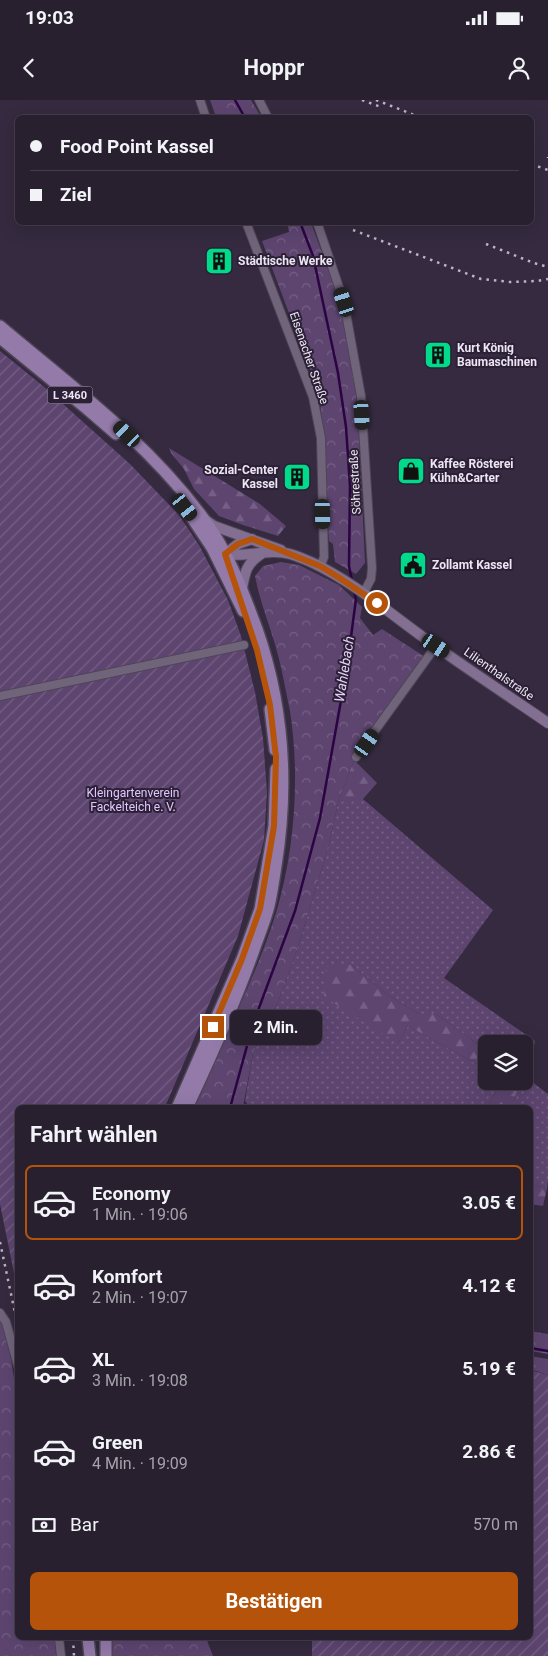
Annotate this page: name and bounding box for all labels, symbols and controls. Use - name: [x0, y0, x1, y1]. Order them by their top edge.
- text: 19:03: [25, 6, 74, 29]
- icon: back: [15, 54, 43, 82]
- icon: person: [505, 54, 533, 82]
- text: Hoppr: [244, 55, 304, 80]
- text: Food Point Kassel: [60, 135, 214, 158]
- text: Ziel: [60, 183, 92, 206]
- building icon: Städtische Werke: [204, 246, 234, 276]
- place label: Städtische Werke: [238, 254, 333, 268]
- car: [332, 285, 355, 319]
- street label: Eisenacher Straße: [287, 310, 331, 406]
- building icon: Kurt König Baumaschinen: [423, 340, 453, 370]
- place label: Kurt König Baumaschinen: [457, 341, 537, 369]
- road number: L 3460: [48, 386, 92, 404]
- car: [353, 400, 370, 430]
- car: [110, 418, 143, 450]
- street label: Söhrestraße: [346, 449, 364, 515]
- shop icon: Kaffee Rösterei Kühn&Carter: [396, 456, 426, 486]
- place label: Kaffee Rösterei Kühn&Carter: [430, 457, 514, 485]
- building icon: Sozial-Center Kassel: [282, 462, 312, 492]
- place label: Sozial-Center Kassel: [204, 463, 279, 491]
- car: [169, 491, 200, 523]
- car: [315, 499, 330, 529]
- public building icon: Zollamt Kassel: [398, 550, 428, 580]
- place label: Zollamt Kassel: [432, 558, 512, 572]
- route start: [366, 592, 388, 614]
- car: [419, 631, 452, 661]
- water label: Wahlebach: [331, 635, 357, 703]
- street label: Lilienthalstraße: [461, 645, 537, 703]
- car: [352, 726, 381, 760]
- park label: Kleingartenverein Fackelteich e. V.: [87, 786, 179, 814]
- callout: 2 Min.: [230, 1010, 323, 1044]
- route end: [202, 1016, 224, 1038]
- text: 2 Min.: [253, 1018, 299, 1037]
- map controls: [478, 1035, 533, 1090]
- button: layers: [478, 1035, 533, 1090]
- text: Fahrt wählen: [30, 1122, 158, 1147]
- icon: car: [32, 1180, 77, 1225]
- text: Economy: [92, 1182, 171, 1205]
- text: 3.05 €: [462, 1191, 516, 1214]
- text: 1 Min. · 19:06: [92, 1205, 188, 1224]
- icon: car: [32, 1263, 77, 1308]
- text: Komfort: [92, 1265, 162, 1288]
- text: 4.12 €: [462, 1274, 516, 1297]
- text: 2 Min. · 19:07: [92, 1288, 188, 1307]
- icon: car: [32, 1346, 77, 1391]
- text: XL: [92, 1348, 114, 1371]
- text: 5.19 €: [462, 1357, 516, 1380]
- text: 3 Min. · 19:08: [92, 1371, 188, 1390]
- icon: car: [32, 1429, 77, 1474]
- text: Green: [92, 1431, 143, 1454]
- text: 2.86 €: [462, 1440, 516, 1463]
- text: 4 Min. · 19:09: [92, 1454, 188, 1473]
- icon: cash: [30, 1511, 58, 1539]
- text: Bar: [70, 1513, 99, 1536]
- text: 570 m: [473, 1515, 518, 1534]
- button: Bestätigen: [30, 1572, 518, 1630]

